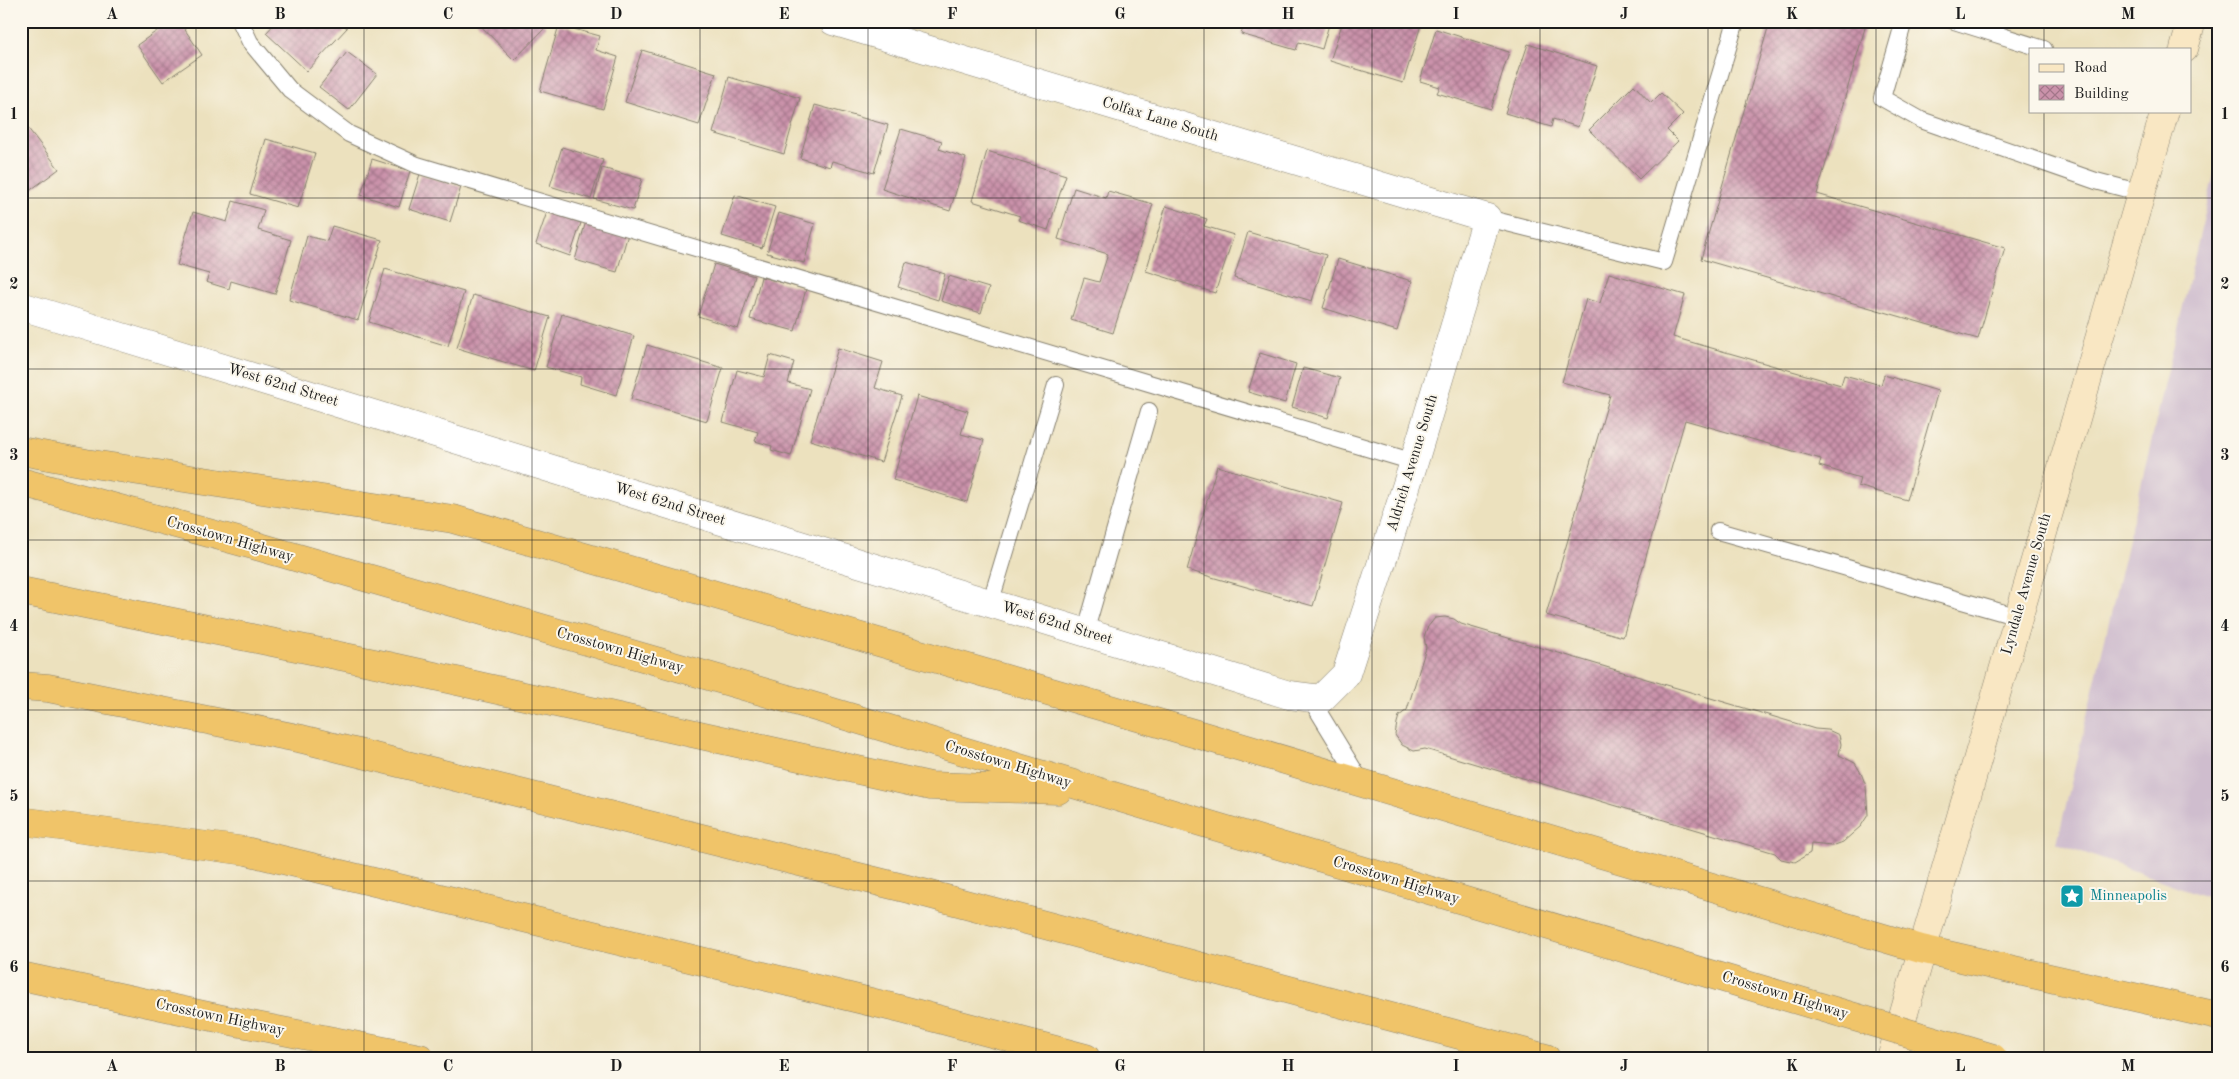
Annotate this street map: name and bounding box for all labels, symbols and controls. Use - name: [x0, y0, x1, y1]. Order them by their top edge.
- text: A: [106, 7, 118, 23]
- text: B: [274, 7, 286, 23]
- text: C: [443, 7, 453, 23]
- text: D: [610, 7, 622, 23]
- text: E: [778, 7, 790, 23]
- text: F: [947, 7, 958, 23]
- text: G: [1114, 7, 1126, 23]
- text: H: [1281, 7, 1295, 23]
- text: I: [1452, 7, 1460, 23]
- text: J: [1620, 7, 1629, 23]
- text: K: [1786, 7, 1798, 23]
- text: L: [1955, 7, 1966, 23]
- text: M: [2121, 7, 2135, 23]
- legend: [2029, 48, 2192, 112]
- text: Road: [2074, 61, 2108, 76]
- text: Building: [2074, 87, 2129, 102]
- street label: Colfax Lane South: [1100, 95, 1220, 145]
- text: 1: [9, 107, 19, 123]
- text: 1: [2220, 107, 2230, 123]
- text: 2: [9, 277, 19, 293]
- text: 2: [2220, 277, 2230, 293]
- street label: West 62nd Street: [226, 362, 340, 410]
- street label: Aldrich Avenue South: [1385, 393, 1441, 533]
- text: 3: [9, 448, 19, 464]
- text: 3: [2220, 448, 2230, 464]
- street label: West 62nd Street: [613, 481, 727, 529]
- street label: Lyndale Avenue South: [2000, 512, 2054, 656]
- street label: Crosstown Highway: [165, 515, 295, 565]
- street label: West 62nd Street: [1000, 600, 1114, 648]
- text: 4: [9, 619, 19, 635]
- text: 4: [2220, 619, 2230, 635]
- street label: Crosstown Highway: [555, 626, 685, 676]
- street label: Crosstown Highway: [943, 739, 1073, 791]
- text: 5: [9, 789, 19, 805]
- text: 5: [2220, 789, 2230, 805]
- street label: Crosstown Highway: [1331, 855, 1461, 907]
- place icon: Minneapolis: [2059, 883, 2085, 909]
- place label: Minneapolis: [2090, 889, 2167, 904]
- text: 6: [9, 960, 19, 976]
- text: 6: [2220, 960, 2230, 976]
- street label: Crosstown Highway: [1720, 970, 1850, 1022]
- street label: Crosstown Highway: [154, 997, 286, 1039]
- text: A: [106, 1059, 118, 1075]
- text: B: [274, 1059, 286, 1075]
- text: C: [443, 1059, 453, 1075]
- text: D: [610, 1059, 622, 1075]
- text: E: [778, 1059, 790, 1075]
- text: F: [947, 1059, 958, 1075]
- text: G: [1114, 1059, 1126, 1075]
- text: H: [1281, 1059, 1295, 1075]
- text: I: [1452, 1059, 1460, 1075]
- text: J: [1620, 1059, 1629, 1075]
- text: K: [1786, 1059, 1798, 1075]
- text: L: [1955, 1059, 1966, 1075]
- text: M: [2121, 1059, 2135, 1075]

